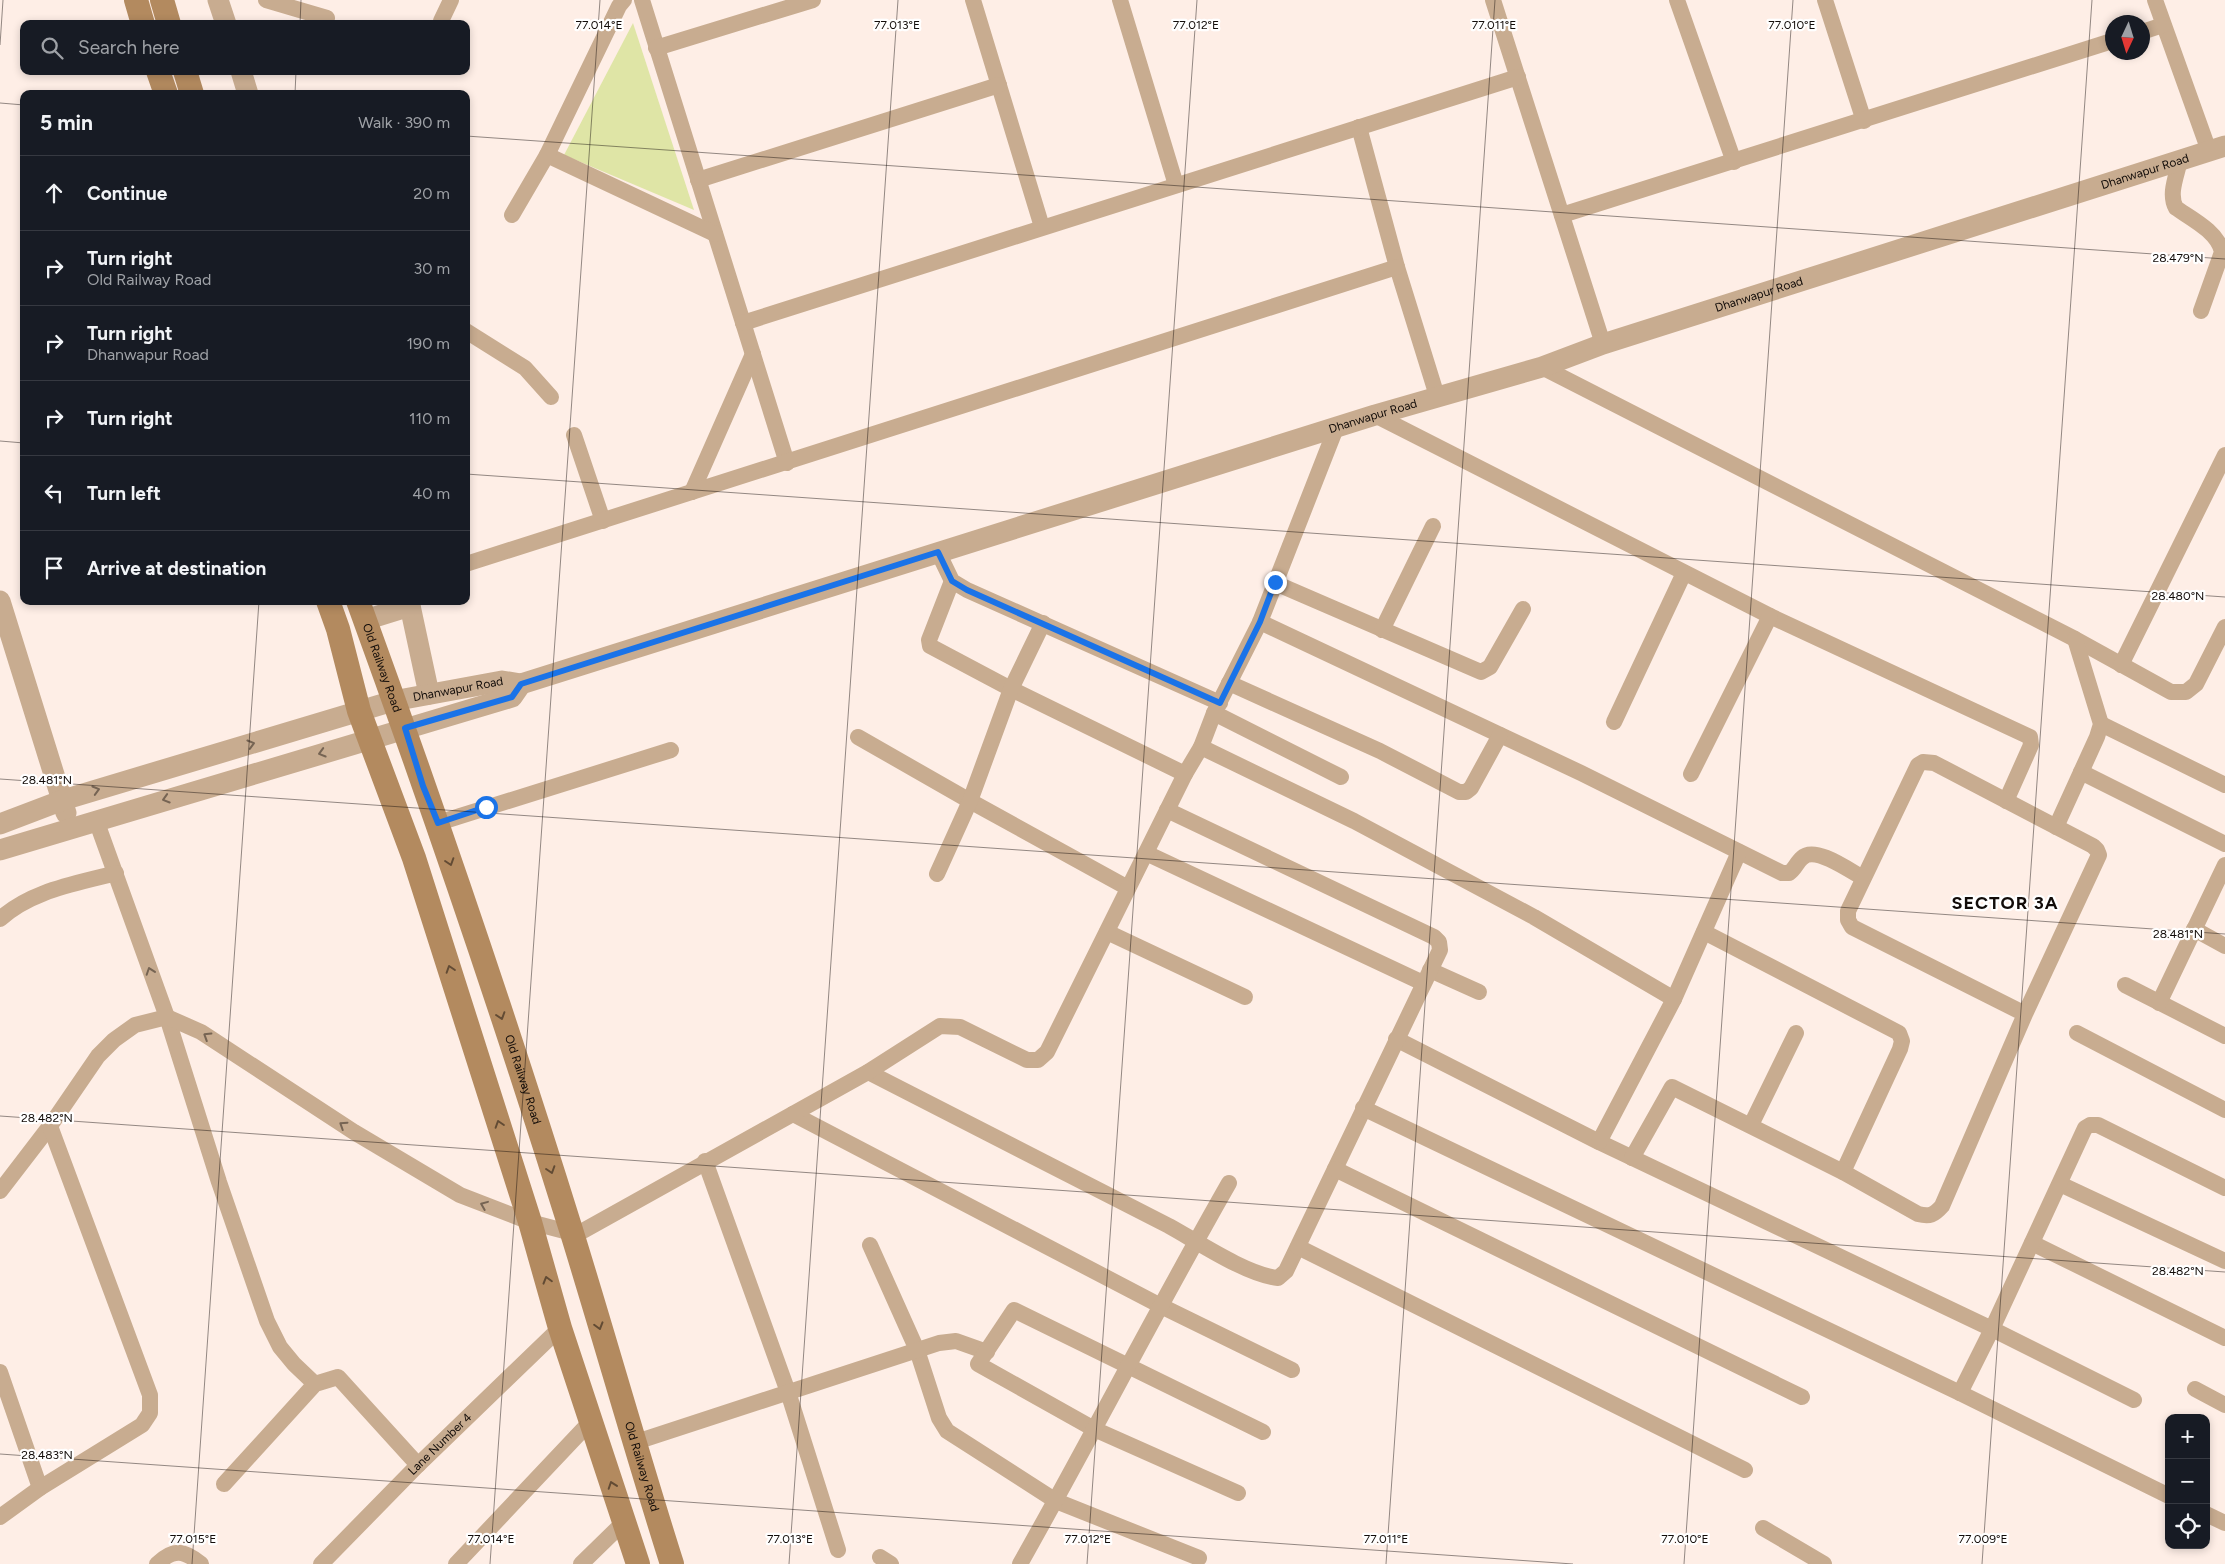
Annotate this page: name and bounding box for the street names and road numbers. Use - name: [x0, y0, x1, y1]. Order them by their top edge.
- street label: Dhanwapur Road: [2099, 151, 2191, 192]
- street label: Dhanwapur Road: [1713, 274, 1805, 315]
- street label: Dhanwapur Road: [1327, 396, 1419, 436]
- street label: Old Railway Road: [360, 622, 404, 714]
- street label: Dhanwapur Road: [412, 674, 504, 704]
- street label: Old Railway Road: [502, 1033, 544, 1126]
- street label: Lane Number 4: [405, 1410, 475, 1478]
- street label: Old Railway Road: [622, 1420, 662, 1513]

